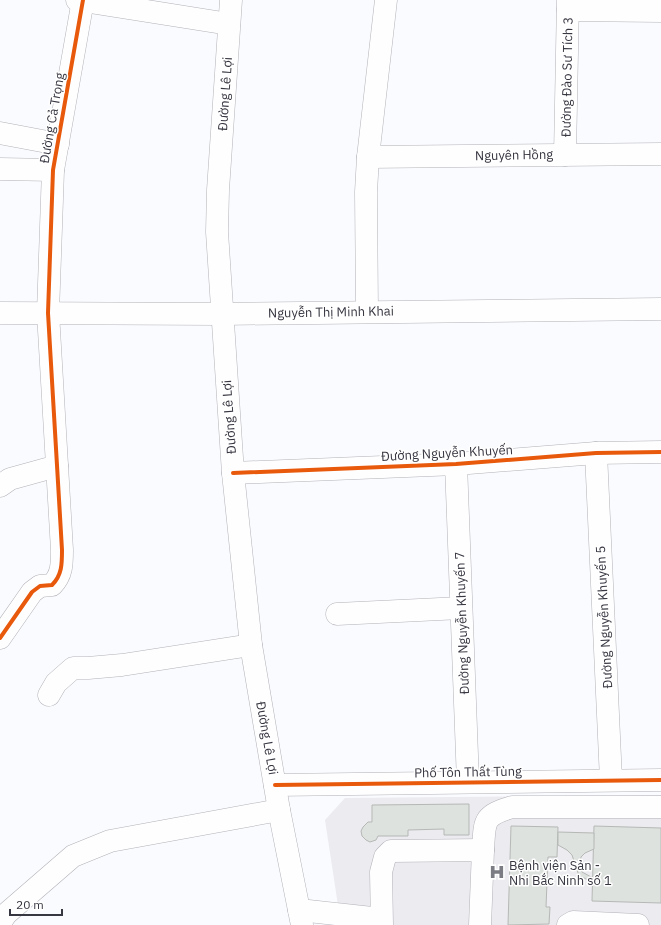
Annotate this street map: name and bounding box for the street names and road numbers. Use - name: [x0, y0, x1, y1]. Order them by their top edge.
- street label: Đường Đào Sư Tích 3: [557, 17, 577, 137]
- street label: Đường Lê Lợi: [214, 56, 236, 132]
- street label: Đường Cả Trọng: [36, 71, 68, 165]
- street label: Nguyên Hồng: [475, 146, 553, 164]
- street label: Nguyễn Thị Minh Khai: [268, 302, 394, 322]
- street label: Đường Lê Lợi: [218, 379, 240, 455]
- street label: Đường Nguyễn Khuyến: [381, 441, 513, 465]
- street label: Đường Nguyễn Khuyến 5: [592, 545, 616, 689]
- street label: Đường Nguyễn Khuyến 7: [451, 551, 473, 695]
- street label: Đường Lê Lợi: [252, 700, 282, 776]
- street label: Phố Tôn Thất Tùng: [414, 763, 522, 781]

